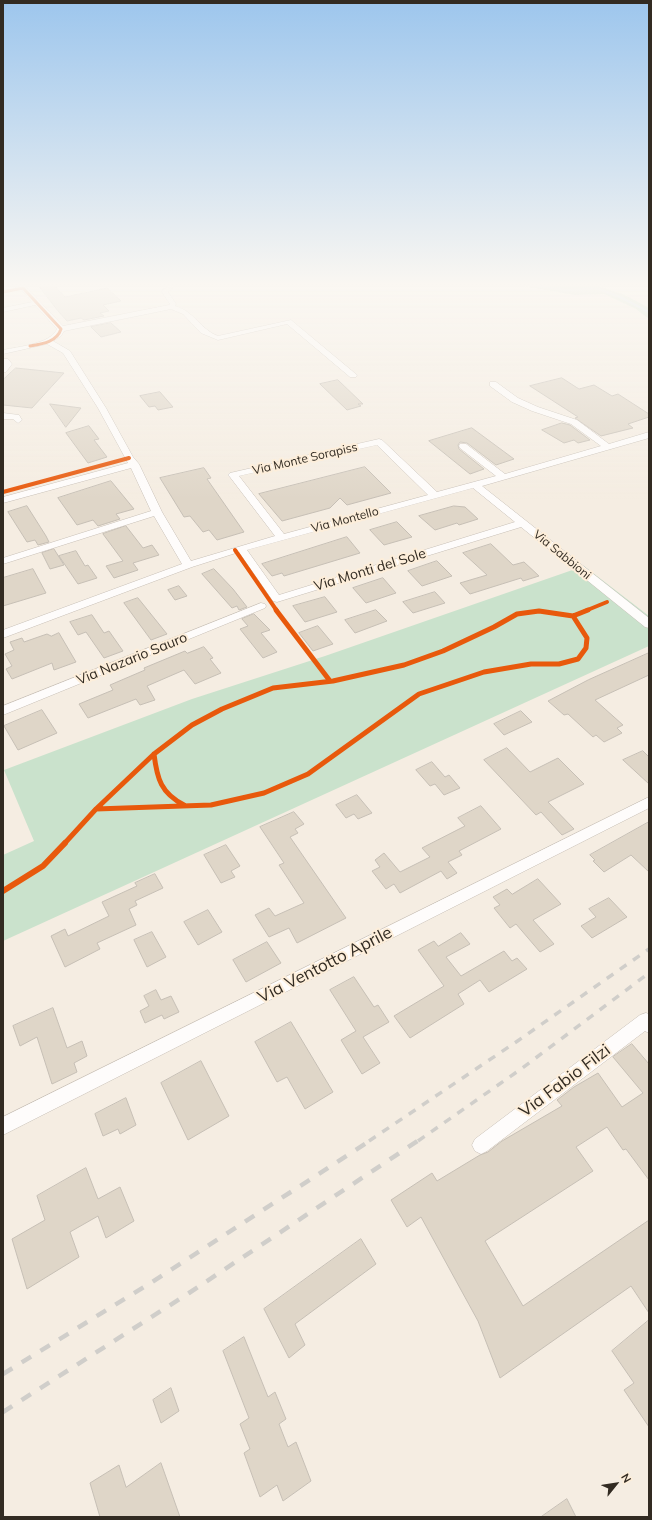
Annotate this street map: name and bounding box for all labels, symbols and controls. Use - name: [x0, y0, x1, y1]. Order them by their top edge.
- street label: Via Monte Sorapiss: [251, 440, 359, 478]
- street label: Via Montello: [310, 504, 380, 536]
- street label: Via Sabbioni: [530, 527, 594, 583]
- street label: Via Monti del Sole: [312, 545, 428, 595]
- street label: Via Nazario Sauro: [74, 629, 190, 689]
- street label: Via Ventotto Aprile: [254, 922, 396, 1008]
- street label: Via Fabio Filzi: [515, 1040, 615, 1122]
- north arrow: [596, 1464, 636, 1504]
- text: N: [618, 1471, 635, 1485]

